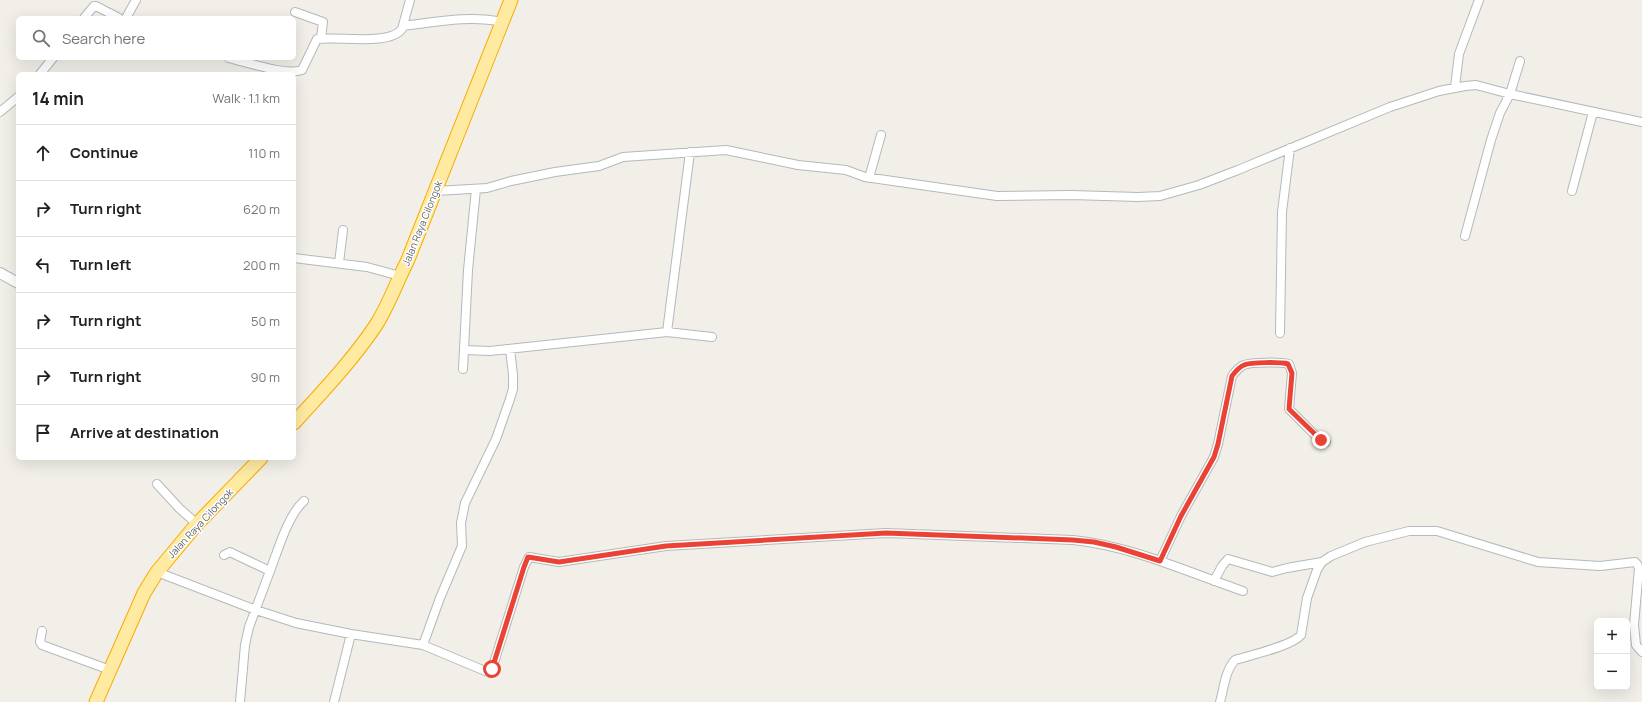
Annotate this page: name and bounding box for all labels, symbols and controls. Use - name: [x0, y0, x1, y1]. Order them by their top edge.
- search box: [16, 16, 296, 60]
- icon: search: [30, 27, 52, 49]
- text: Search here: [62, 28, 145, 49]
- text: 14 min: [32, 87, 84, 110]
- text: Walk · 1.1 km: [212, 89, 280, 107]
- icon: ahead: [32, 142, 54, 164]
- text: Continue: [70, 142, 138, 163]
- text: 110 m: [248, 144, 280, 162]
- street label: Jalan Raya Cilongok: [399, 177, 446, 268]
- icon: right: [32, 198, 54, 220]
- text: Turn right: [70, 198, 141, 219]
- text: 620 m: [243, 200, 280, 218]
- icon: left: [32, 254, 54, 276]
- text: Turn left: [70, 254, 132, 275]
- text: 200 m: [243, 256, 280, 274]
- icon: right: [32, 310, 54, 332]
- text: Turn right: [70, 310, 141, 331]
- text: 50 m: [251, 312, 280, 330]
- icon: right: [32, 366, 54, 388]
- text: Turn right: [70, 366, 141, 387]
- text: 90 m: [250, 368, 280, 386]
- icon: arrive: [32, 422, 54, 444]
- text: Arrive at destination: [70, 422, 219, 443]
- route end: [1312, 431, 1330, 449]
- street label: Jalan Raya Cilongok: [164, 484, 237, 561]
- map controls: [1594, 618, 1630, 690]
- button: +: [1594, 618, 1630, 654]
- button: −: [1594, 654, 1630, 690]
- route start: [483, 660, 501, 678]

